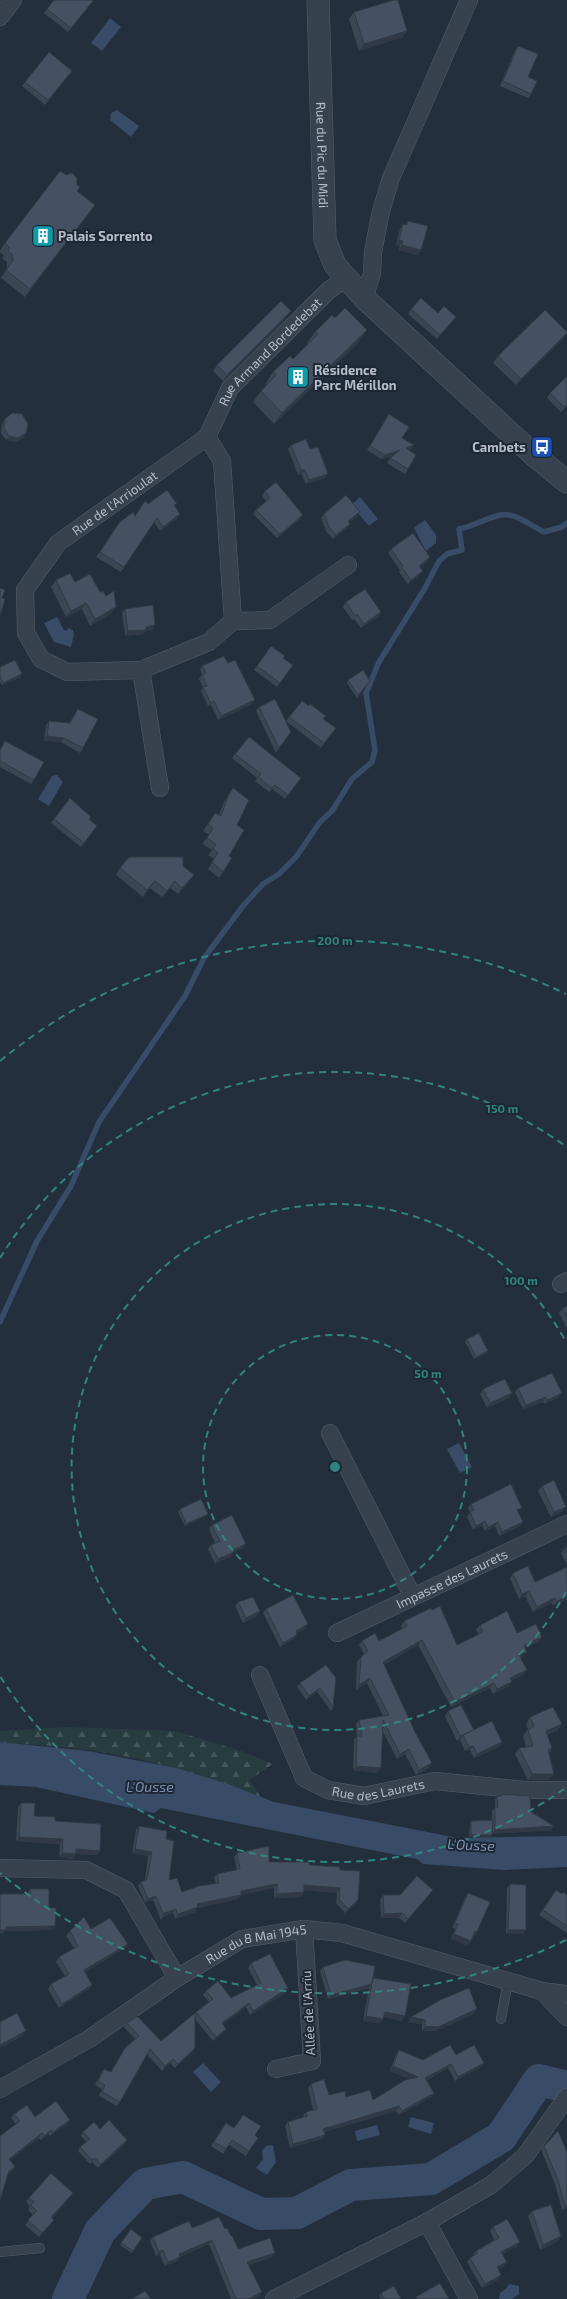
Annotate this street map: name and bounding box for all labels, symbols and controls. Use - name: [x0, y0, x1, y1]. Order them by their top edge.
- street label: Rue du Pic du Midi: [313, 102, 332, 208]
- building icon: Palais Sorrento: [30, 223, 56, 249]
- place label: Palais Sorrento: [58, 228, 153, 244]
- street label: Rue Armand Bordedebat: [215, 294, 325, 408]
- place label: Résidence Parc Mérillon: [314, 362, 397, 393]
- building icon: Résidence Parc Mérillon: [285, 364, 311, 390]
- bus stop icon: Cambets: [529, 434, 555, 460]
- place label: Cambets: [472, 439, 526, 455]
- street label: Rue de l'Arrioulat: [69, 467, 160, 539]
- text: 200 m: [317, 933, 353, 947]
- text: 150 m: [486, 1101, 518, 1115]
- text: 100 m: [504, 1273, 538, 1287]
- text: 50 m: [414, 1366, 442, 1380]
- centre of rings: [328, 1460, 342, 1474]
- street label: Impasse des Laurets: [393, 1545, 510, 1612]
- street label: Rue des Laurets: [331, 1775, 426, 1804]
- water label: L'Ousse: [126, 1778, 174, 1795]
- water label: L'Ousse: [447, 1835, 496, 1854]
- street label: Rue du 8 Mai 1945: [203, 1921, 308, 1967]
- street label: Allée de l'Arrïu: [298, 1970, 318, 2056]

